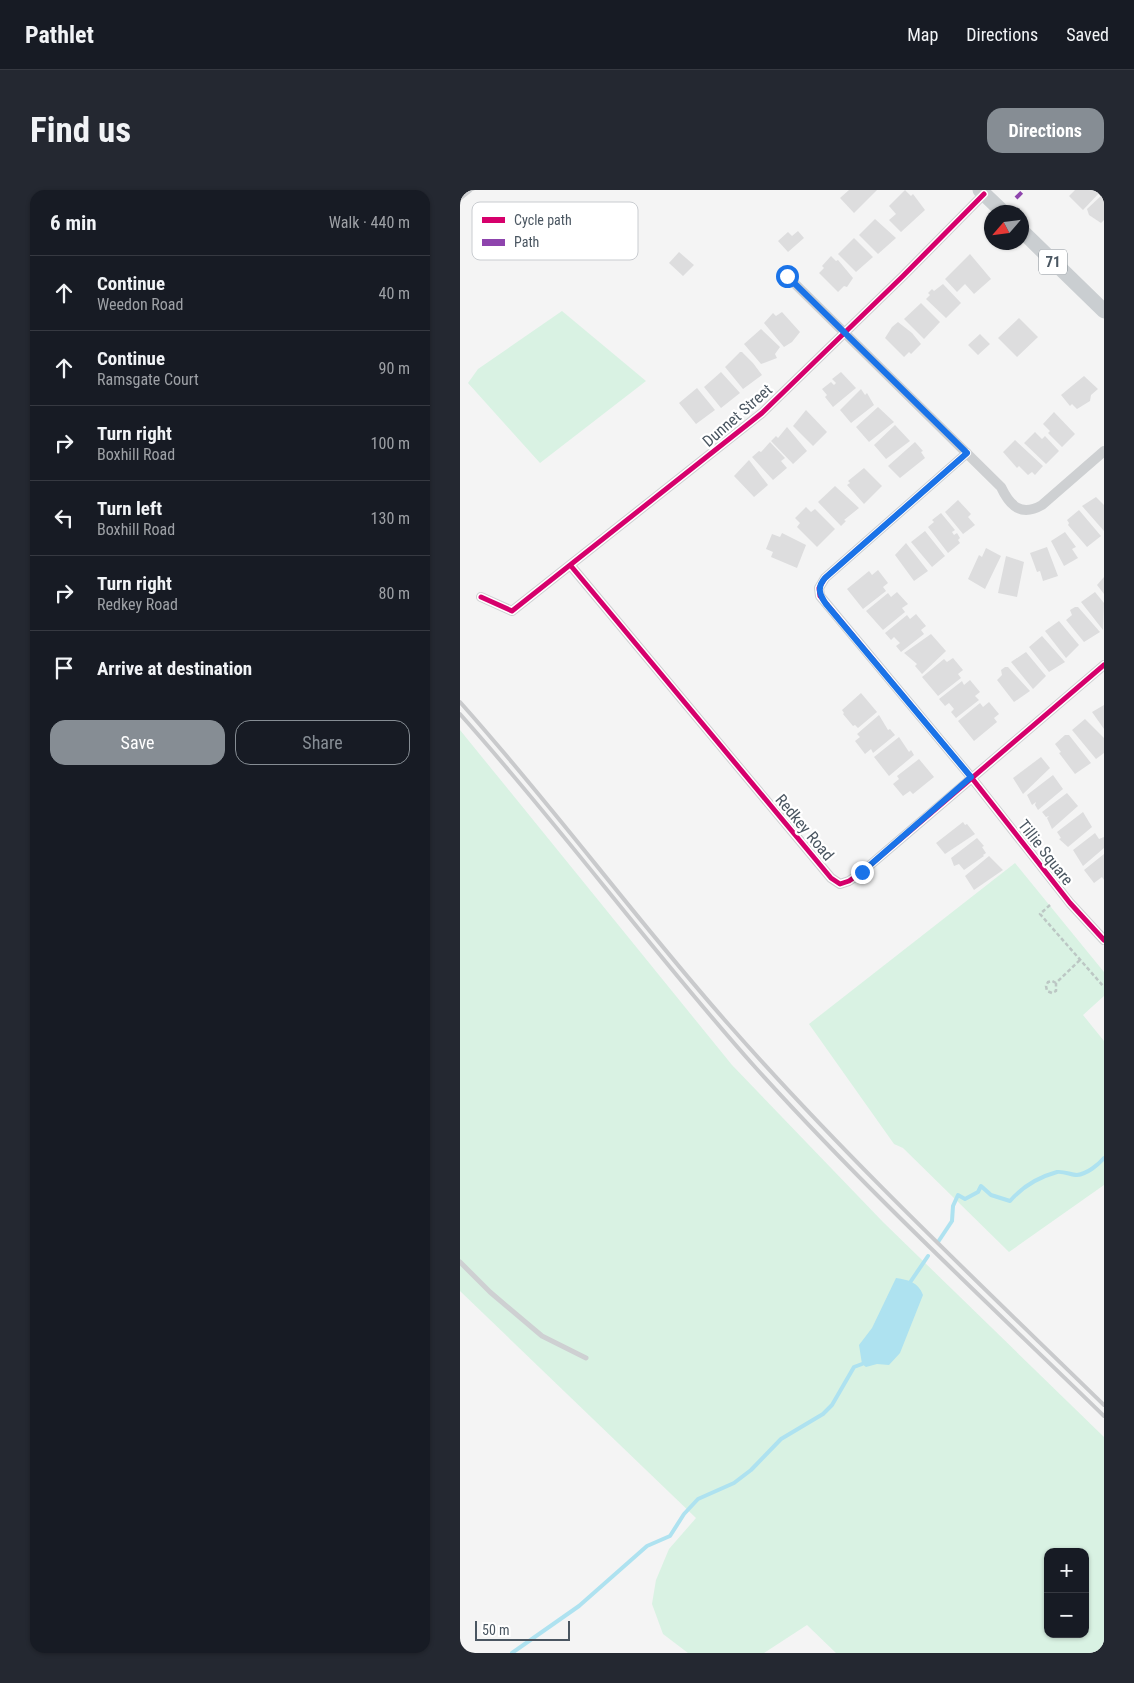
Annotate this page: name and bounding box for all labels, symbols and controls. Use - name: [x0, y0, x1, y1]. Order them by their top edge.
- text: Pathlet: [25, 21, 94, 49]
- text: Map: [907, 24, 938, 45]
- text: Directions: [966, 24, 1038, 45]
- text: Saved: [1066, 24, 1109, 45]
- button: Directions: [987, 108, 1104, 153]
- text: Find us: [30, 110, 131, 151]
- legend: [472, 202, 638, 260]
- north arrow: [984, 205, 1029, 250]
- text: 6 min: [50, 211, 97, 235]
- text: Cycle path: [514, 212, 572, 228]
- text: Walk · 440 m: [329, 213, 410, 232]
- text: Path: [514, 234, 539, 250]
- road number: 71: [1039, 250, 1067, 274]
- route start: [776, 265, 799, 288]
- text: Continue: [97, 272, 165, 295]
- icon: ahead: [50, 279, 78, 307]
- text: 40 m: [378, 284, 410, 303]
- text: Weedon Road: [97, 295, 183, 314]
- text: Continue: [97, 347, 165, 370]
- icon: ahead: [50, 354, 78, 382]
- text: 90 m: [378, 359, 410, 378]
- text: Ramsgate Court: [97, 370, 199, 389]
- street label: Dunnet Street: [699, 380, 776, 451]
- text: Turn right: [97, 422, 172, 445]
- icon: right: [50, 429, 78, 457]
- text: 100 m: [371, 434, 410, 453]
- text: Boxhill Road: [97, 445, 175, 464]
- text: Turn left: [97, 497, 162, 520]
- icon: left: [50, 504, 78, 532]
- text: 130 m: [371, 509, 410, 528]
- text: Boxhill Road: [97, 520, 175, 539]
- text: Turn right: [97, 572, 172, 595]
- icon: right: [50, 579, 78, 607]
- text: 80 m: [378, 584, 410, 603]
- text: Redkey Road: [97, 595, 178, 614]
- icon: arrive: [50, 654, 78, 682]
- text: Arrive at destination: [97, 657, 252, 680]
- button: Save: [50, 720, 225, 765]
- button: Share: [235, 720, 410, 765]
- street label: Redkey Road: [771, 790, 838, 864]
- street label: Tillie Square: [1014, 816, 1077, 889]
- route end: [851, 861, 874, 884]
- map controls: [1044, 1548, 1089, 1638]
- button: +: [1044, 1548, 1089, 1593]
- button: −: [1044, 1593, 1089, 1638]
- scale bar: [475, 1618, 570, 1641]
- text: 50 m: [482, 1622, 510, 1638]

